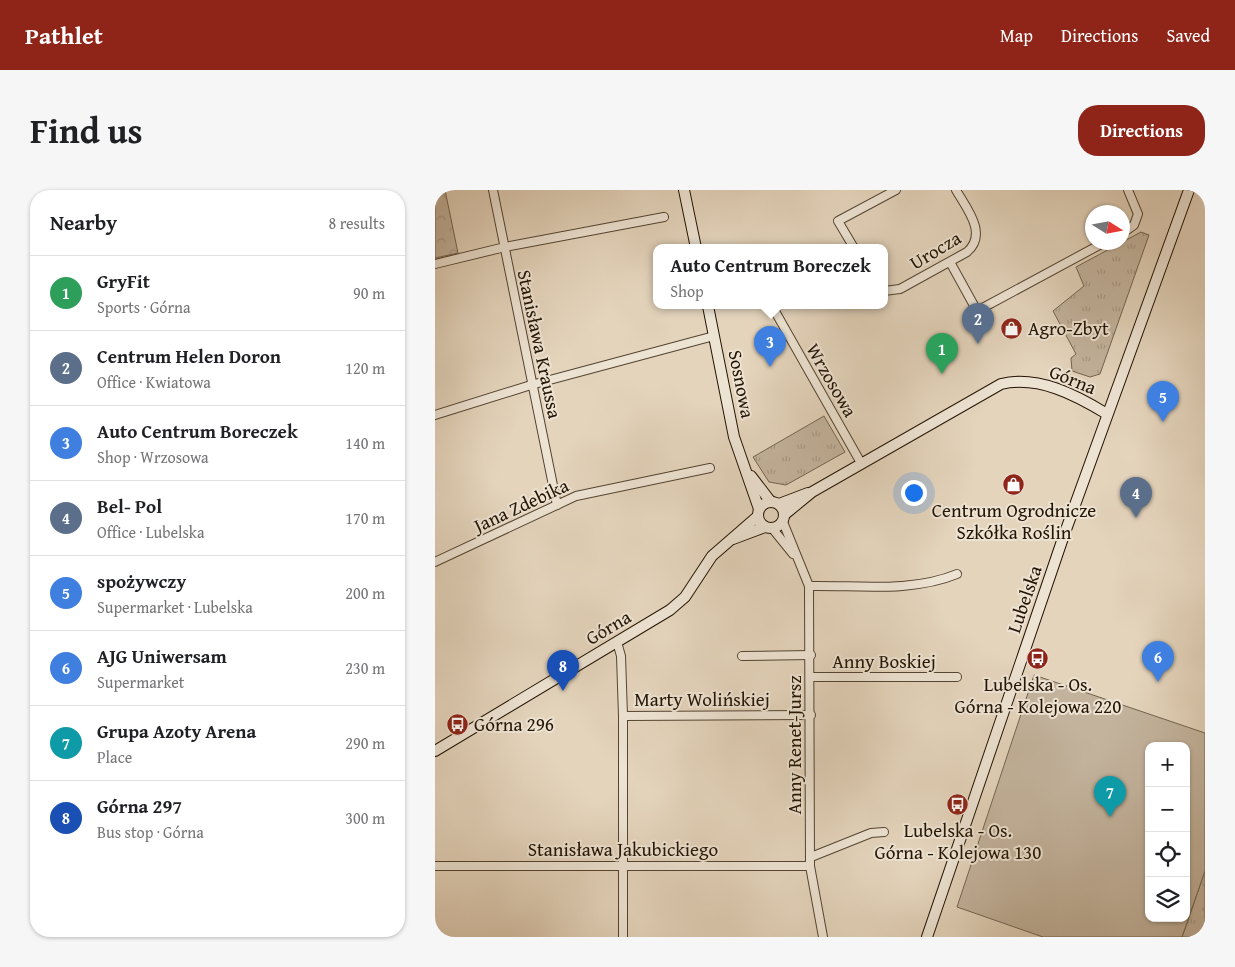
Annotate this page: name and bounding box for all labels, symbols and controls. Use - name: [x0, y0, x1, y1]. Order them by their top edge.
- text: Pathlet: [25, 18, 103, 53]
- text: Map: [1000, 22, 1033, 49]
- text: Directions: [1061, 22, 1138, 49]
- text: Saved: [1166, 22, 1210, 49]
- text: Find us: [30, 105, 143, 156]
- button: Directions: [1078, 105, 1205, 156]
- north arrow: [1085, 205, 1130, 250]
- text: Nearby: [50, 207, 117, 238]
- text: 8 results: [328, 211, 385, 235]
- street label: Urocza: [904, 224, 966, 276]
- popup: [653, 244, 888, 309]
- text: Auto Centrum Boreczek: [670, 251, 871, 279]
- text: GryFit: [97, 267, 150, 295]
- street label: Stanisława Kraussa: [511, 267, 569, 421]
- text: Shop: [670, 279, 704, 303]
- text: 1: [62, 281, 70, 305]
- text: 90 m: [353, 281, 385, 305]
- text: Sports · Górna: [97, 295, 191, 319]
- pin: 2: [962, 303, 994, 344]
- place label: Agro-Zbyt: [1028, 314, 1109, 342]
- shop icon: Agro-Zbyt: [1000, 316, 1024, 340]
- pin: 3: [754, 326, 786, 367]
- pin: 1: [926, 333, 958, 374]
- street label: Wrzosowa: [800, 338, 864, 422]
- text: Centrum Helen Doron: [97, 342, 281, 370]
- street label: Sosnowa: [722, 348, 762, 420]
- text: 2: [62, 356, 70, 380]
- text: 120 m: [345, 356, 385, 380]
- street label: Górna: [1045, 357, 1101, 401]
- text: Office · Kwiatowa: [97, 370, 211, 394]
- pin: 5: [1147, 381, 1179, 422]
- text: Auto Centrum Boreczek: [97, 417, 298, 445]
- text: 3: [62, 431, 70, 455]
- text: 140 m: [345, 431, 385, 455]
- text: Shop · Wrzosowa: [97, 445, 209, 469]
- street label: Jana Zdebika: [467, 471, 573, 540]
- shop icon: Centrum Ogrodnicze Szkółka Roślin: [1002, 472, 1026, 496]
- pin: 4: [1120, 477, 1152, 518]
- your location: [901, 480, 927, 506]
- text: Bel- Pol: [97, 492, 162, 520]
- place label: Centrum Ogrodnicze Szkółka Roślin: [932, 496, 1096, 546]
- text: 4: [62, 506, 70, 530]
- text: 170 m: [345, 506, 385, 530]
- text: Office · Lubelska: [97, 520, 205, 544]
- street label: Lubelska: [999, 561, 1049, 637]
- text: spożywczy: [97, 567, 186, 595]
- text: 5: [62, 581, 70, 605]
- text: 200 m: [345, 581, 385, 605]
- text: Supermarket · Lubelska: [97, 595, 253, 619]
- street label: Górna: [580, 603, 636, 651]
- pin: 6: [1142, 641, 1174, 682]
- text: AJG Uniwersam: [97, 642, 227, 670]
- bus stop icon: Lubelska - Os. Górna - Kolejowa 220: [1026, 646, 1050, 670]
- street label: Anny Boskiej: [832, 647, 936, 675]
- pin: 8: [547, 650, 579, 691]
- text: 6: [62, 656, 70, 680]
- text: 230 m: [345, 656, 385, 680]
- text: Supermarket: [97, 670, 184, 694]
- place label: Lubelska - Os. Górna - Kolejowa 220: [955, 670, 1121, 720]
- street label: Anny Renet-Jursz: [780, 675, 808, 815]
- street label: Marty Wolińskiej: [634, 685, 770, 713]
- place label: Górna 296: [474, 710, 554, 738]
- bus stop icon: Górna 296: [446, 712, 470, 736]
- text: Grupa Azoty Arena: [97, 717, 256, 745]
- text: 7: [62, 731, 70, 755]
- text: 290 m: [345, 731, 385, 755]
- map controls: [1145, 742, 1190, 922]
- button: +: [1145, 742, 1190, 787]
- text: Place: [97, 745, 132, 769]
- pin: 7: [1094, 776, 1126, 817]
- button: −: [1145, 787, 1190, 832]
- text: Górna 297: [97, 792, 182, 820]
- bus stop icon: Lubelska - Os. Górna - Kolejowa 130: [946, 792, 970, 816]
- text: 8: [62, 806, 70, 830]
- text: 300 m: [345, 806, 385, 830]
- place label: Lubelska - Os. Górna - Kolejowa 130: [875, 816, 1041, 866]
- text: Bus stop · Górna: [97, 820, 204, 844]
- button: locate: [1145, 832, 1190, 877]
- street label: Stanisława Jakubickiego: [528, 835, 718, 863]
- button: layers: [1145, 877, 1190, 922]

